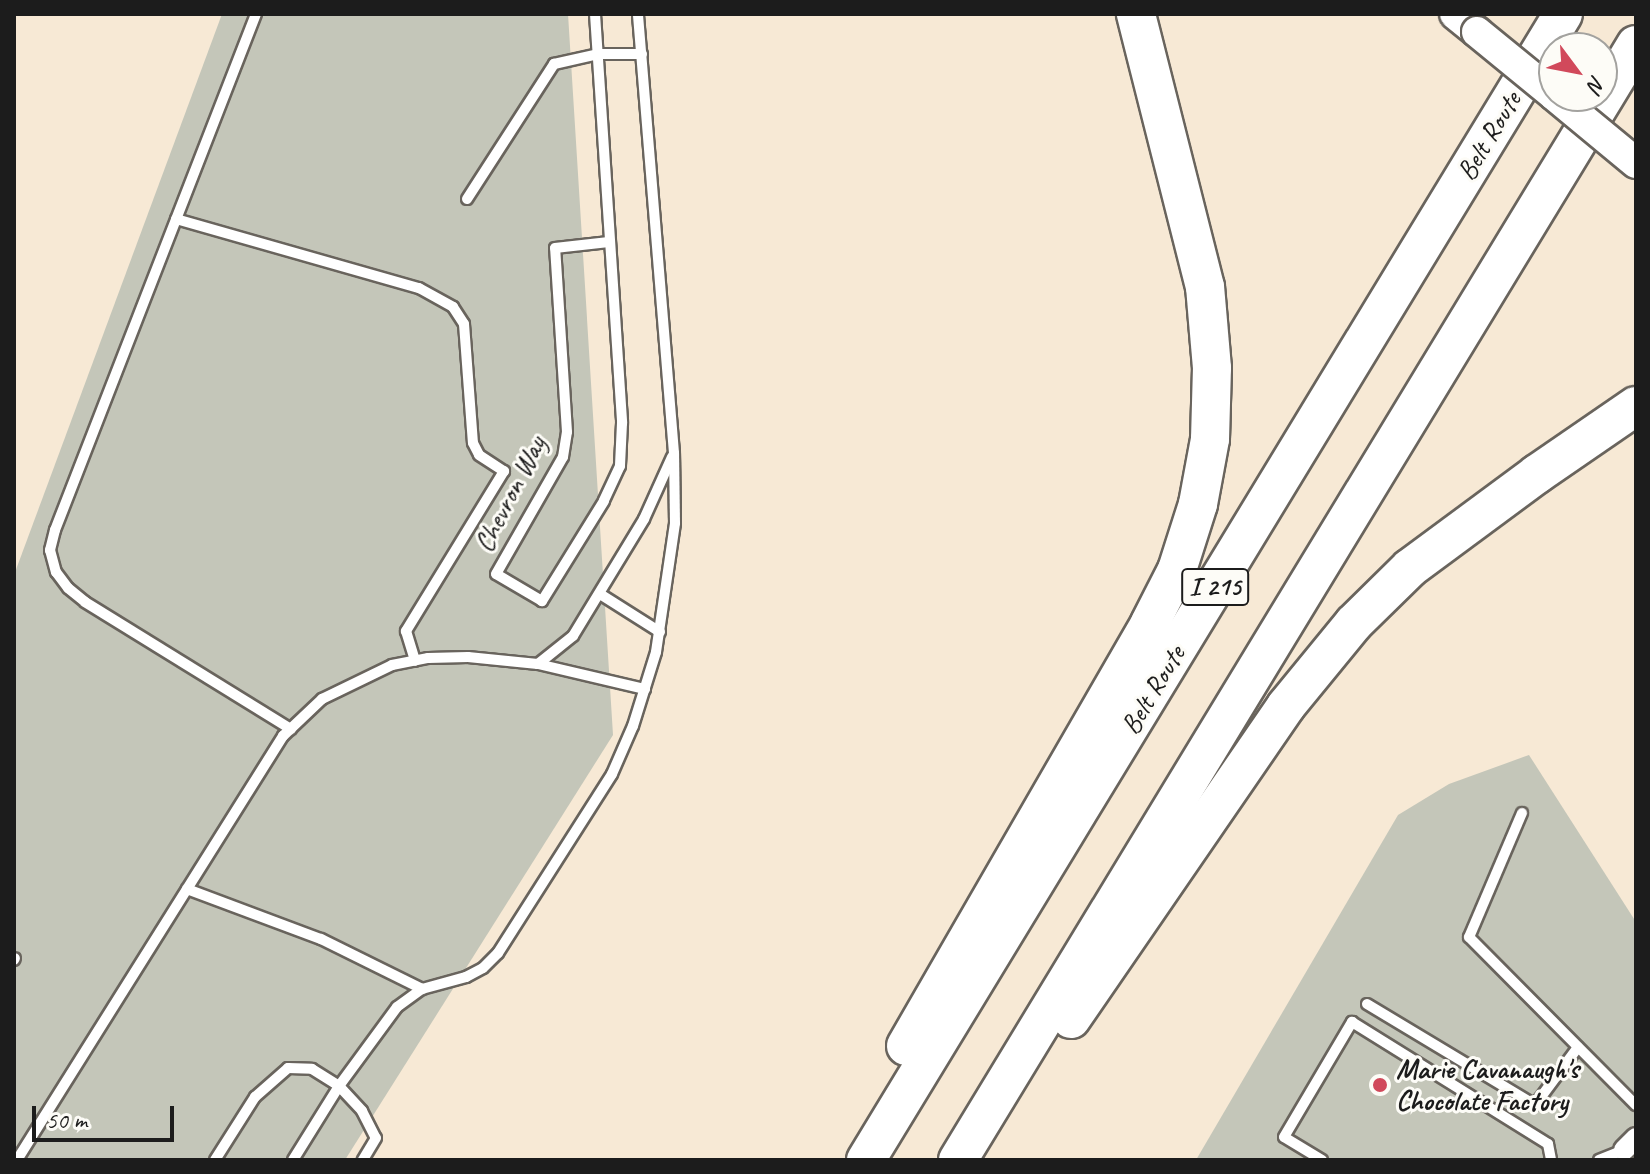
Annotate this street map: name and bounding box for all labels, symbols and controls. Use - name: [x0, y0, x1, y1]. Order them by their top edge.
- north arrow: [1538, 32, 1618, 112]
- text: N: [1581, 70, 1612, 97]
- street label: Belt Route: [1449, 85, 1529, 187]
- street label: Chevron Way: [467, 431, 553, 557]
- road number: I 215: [1181, 565, 1249, 609]
- street label: Belt Route: [1113, 639, 1193, 741]
- place label: Marie Cavanaugh's Chocolate Factory: [1396, 1052, 1578, 1118]
- marker: Marie Cavanaugh's Chocolate Factory: [1371, 1076, 1389, 1094]
- scale bar: [36, 1090, 178, 1140]
- text: 50 m: [46, 1105, 87, 1135]

